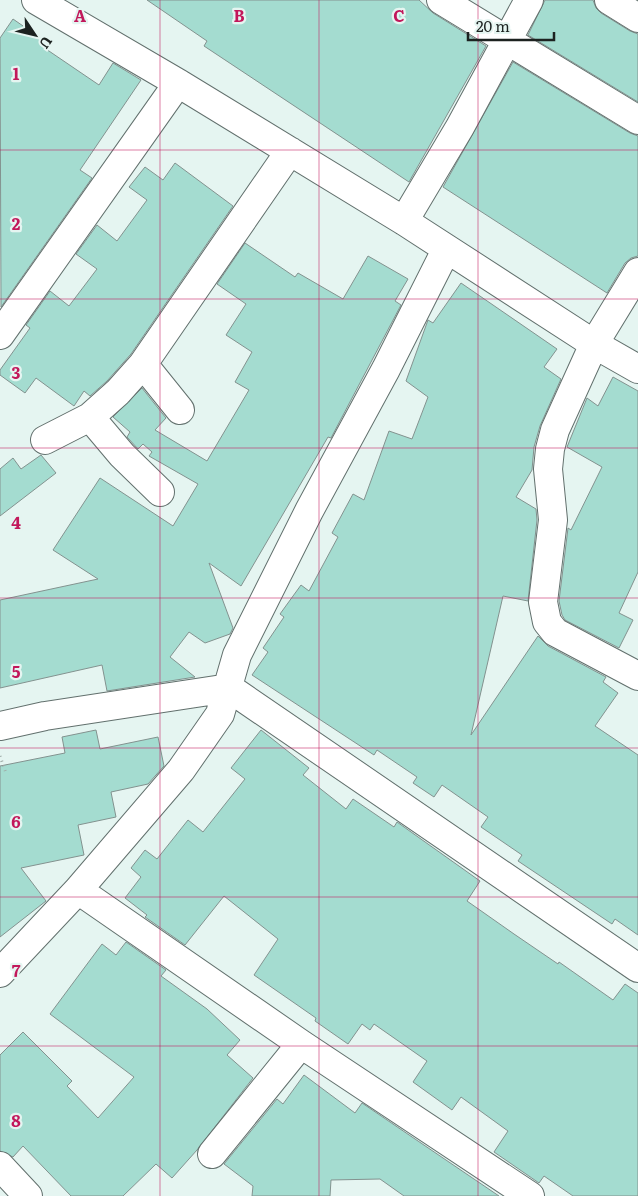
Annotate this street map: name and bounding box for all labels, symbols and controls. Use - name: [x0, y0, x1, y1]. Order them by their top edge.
- text: A: [74, 3, 86, 27]
- text: B: [233, 3, 245, 27]
- text: C: [393, 3, 405, 27]
- north arrow: [10, 10, 60, 60]
- scale bar: [468, 10, 554, 42]
- text: 20 m: [476, 14, 510, 37]
- text: U: [35, 33, 58, 53]
- text: 1: [13, 61, 20, 85]
- text: 2: [12, 211, 21, 235]
- text: 3: [12, 360, 21, 384]
- text: 4: [11, 510, 21, 534]
- text: 5: [12, 659, 21, 683]
- text: 6: [11, 809, 21, 833]
- text: 7: [12, 958, 21, 982]
- text: 8: [11, 1108, 21, 1132]

